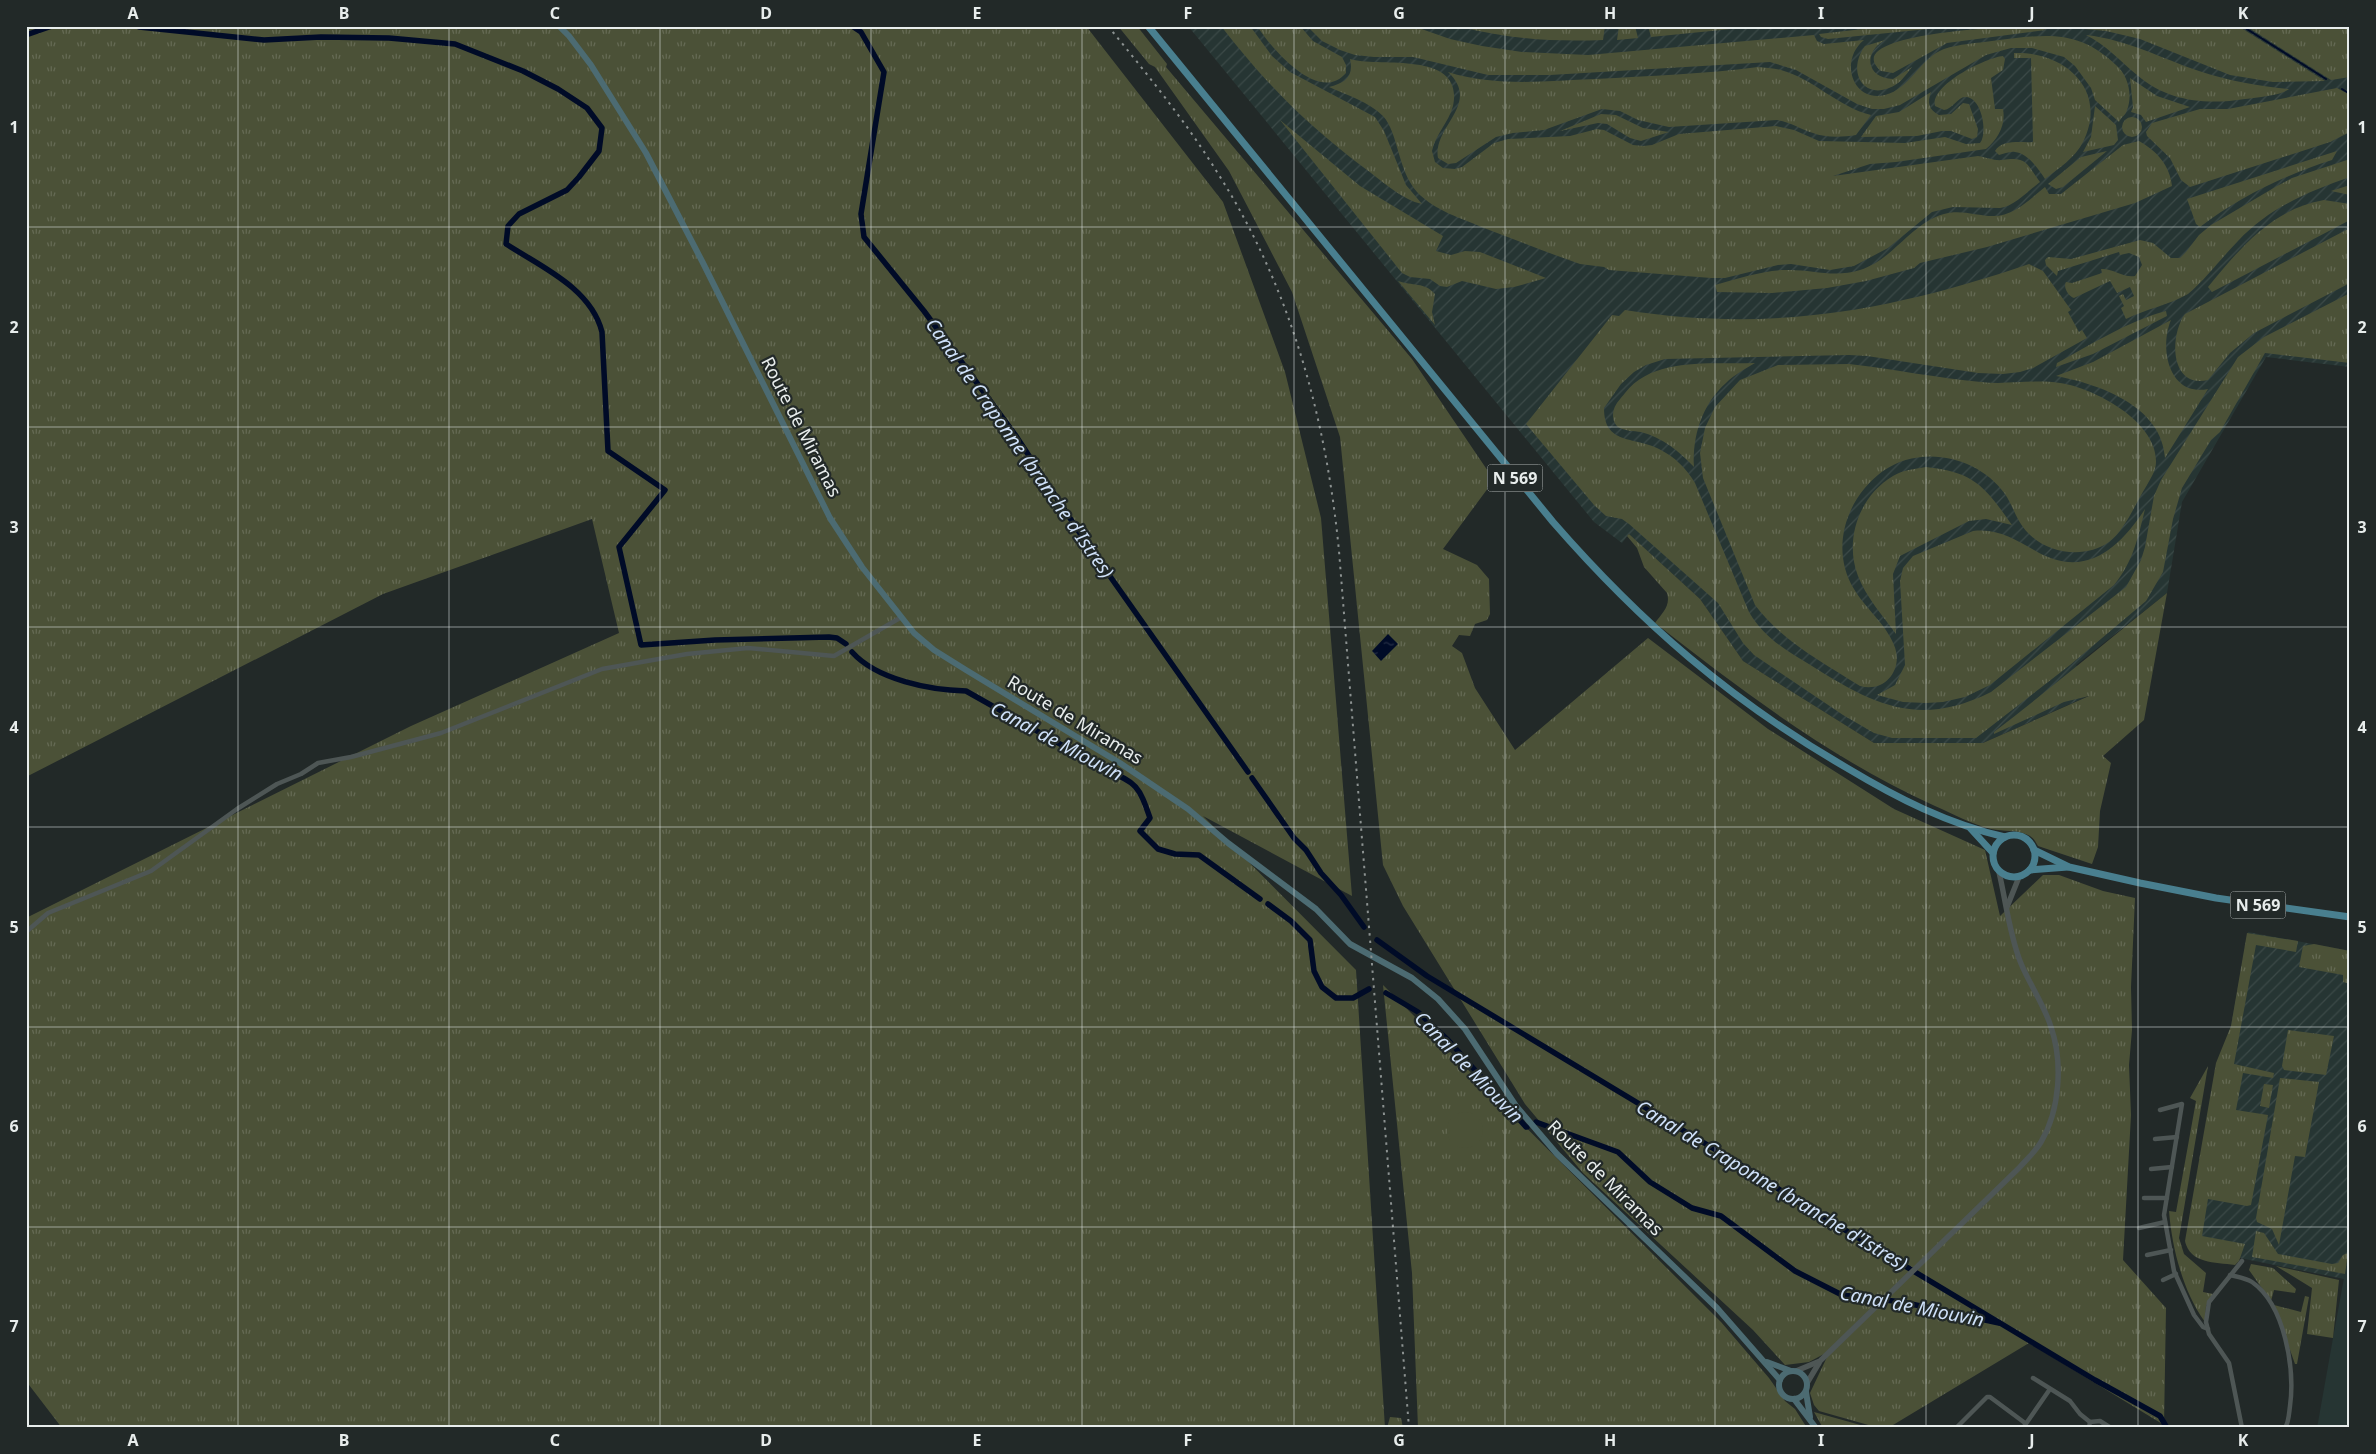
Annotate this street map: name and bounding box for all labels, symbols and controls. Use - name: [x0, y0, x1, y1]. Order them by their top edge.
- text: A: [127, 2, 139, 24]
- text: B: [339, 2, 349, 24]
- text: C: [550, 2, 560, 24]
- text: D: [760, 2, 772, 24]
- text: E: [973, 2, 982, 24]
- text: F: [1184, 2, 1192, 24]
- text: G: [1393, 2, 1405, 24]
- text: H: [1604, 2, 1616, 24]
- text: I: [1818, 2, 1824, 24]
- text: J: [2027, 2, 2035, 24]
- text: K: [2238, 2, 2249, 24]
- text: 1: [9, 116, 19, 138]
- text: 1: [2357, 116, 2367, 138]
- water label: Canal de Craponne (branche d'Istres): [920, 313, 1120, 583]
- text: 2: [9, 316, 19, 338]
- text: 2: [2357, 316, 2367, 338]
- street label: Route de Miramas: [756, 352, 848, 501]
- road number: N 569: [1488, 464, 1542, 492]
- text: 3: [9, 516, 19, 538]
- text: 3: [2357, 516, 2367, 538]
- street label: Route de Miramas: [1003, 669, 1148, 769]
- water label: Canal de Miouvin: [986, 695, 1128, 787]
- text: 4: [9, 716, 19, 738]
- text: 4: [2357, 716, 2367, 738]
- road number: N 569: [2230, 892, 2286, 918]
- text: 5: [9, 916, 19, 938]
- text: 5: [2357, 916, 2367, 938]
- water label: Canal de Miouvin: [1409, 1005, 1529, 1129]
- water label: Canal de Craponne (branche d'Istres): [1632, 1094, 1912, 1276]
- street label: Route de Miramas: [1543, 1114, 1669, 1240]
- text: 6: [9, 1115, 19, 1137]
- text: 6: [2357, 1115, 2367, 1137]
- water label: Canal de Miouvin: [1838, 1279, 1986, 1333]
- text: 7: [9, 1315, 19, 1337]
- text: 7: [2357, 1315, 2367, 1337]
- text: A: [127, 1429, 139, 1451]
- text: B: [339, 1429, 349, 1451]
- text: C: [550, 1429, 560, 1451]
- text: D: [760, 1429, 772, 1451]
- text: E: [973, 1429, 982, 1451]
- text: F: [1184, 1429, 1192, 1451]
- text: G: [1393, 1429, 1405, 1451]
- text: H: [1604, 1429, 1616, 1451]
- text: I: [1818, 1429, 1824, 1451]
- text: J: [2027, 1429, 2035, 1451]
- text: K: [2238, 1429, 2249, 1451]

